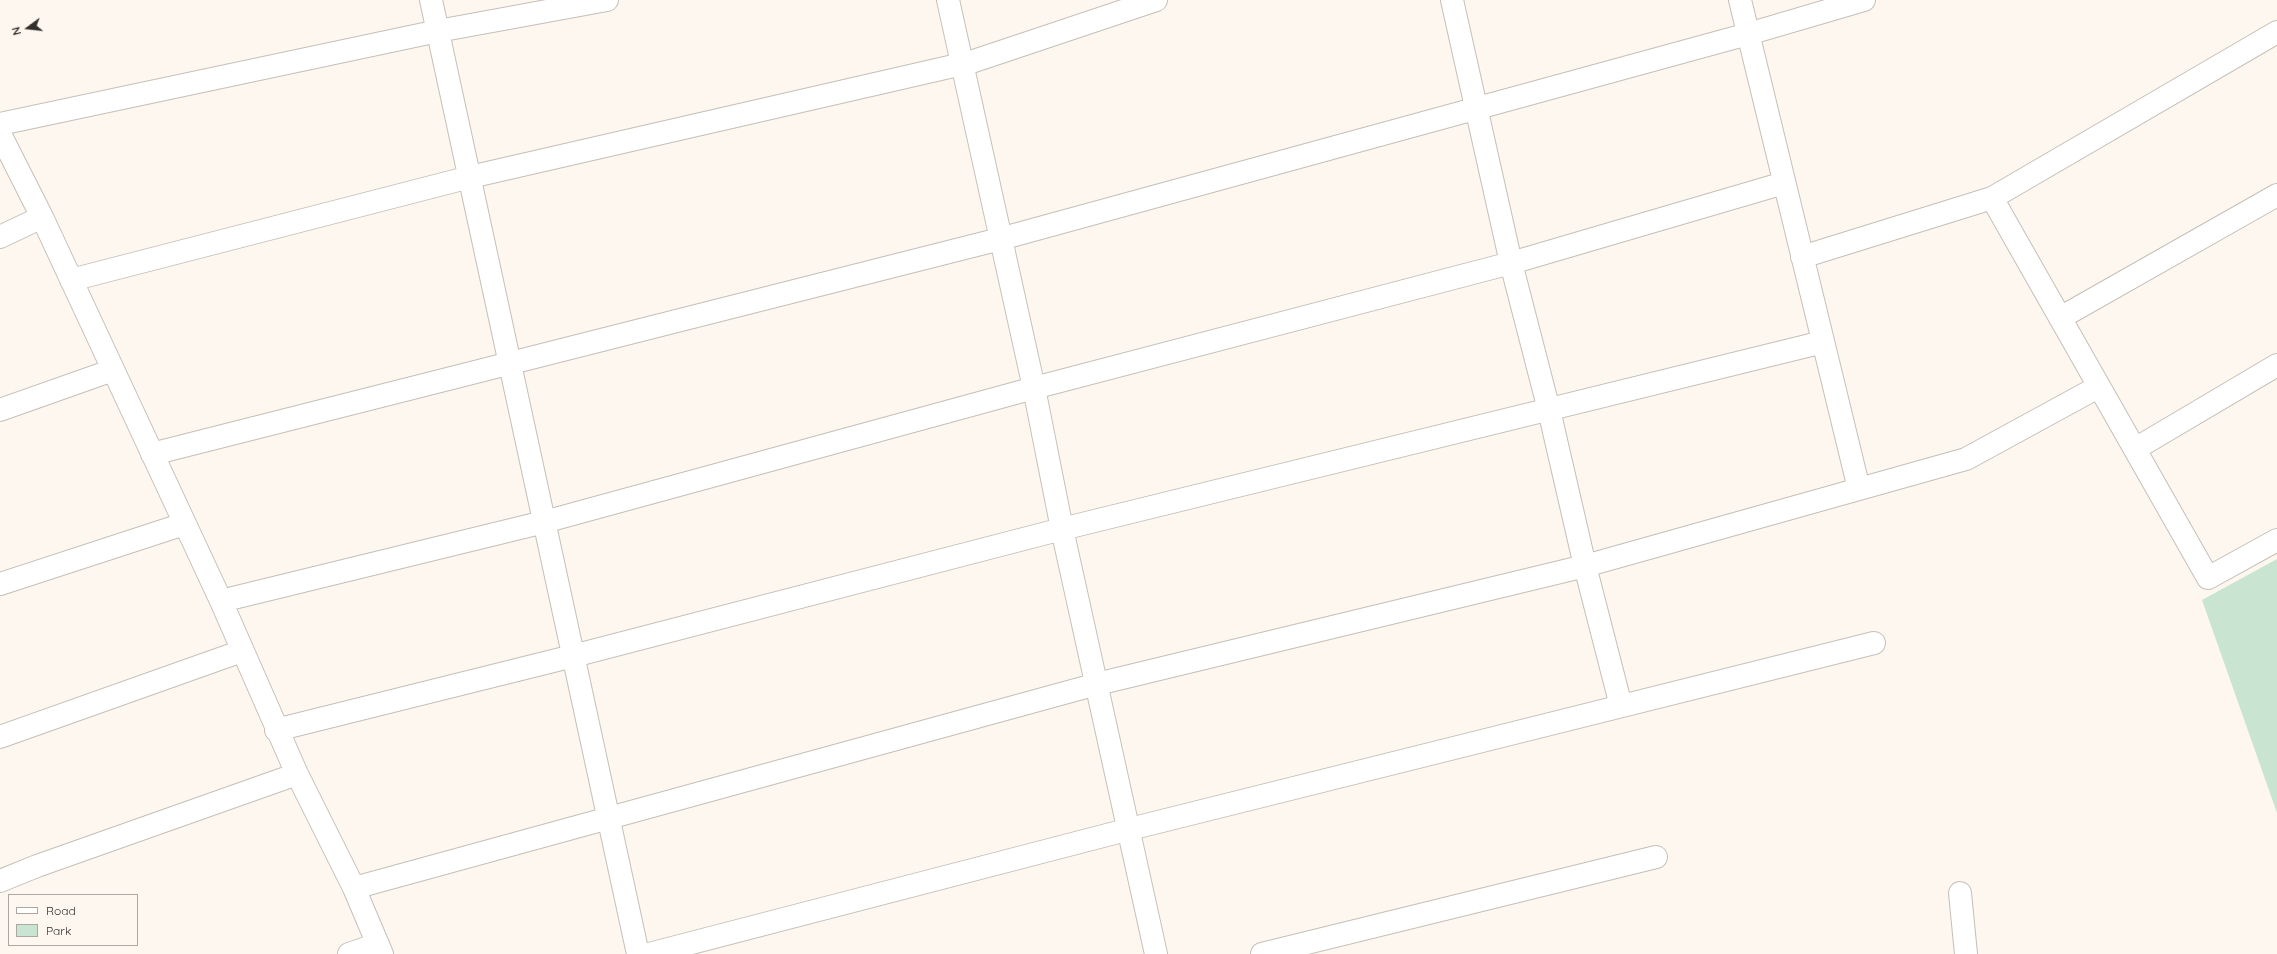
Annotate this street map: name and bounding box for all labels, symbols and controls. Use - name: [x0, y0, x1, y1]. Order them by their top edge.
- north arrow: [8, 8, 48, 48]
- text: N: [9, 25, 24, 37]
- legend: [8, 894, 138, 946]
- text: Road: [46, 903, 76, 918]
- text: Park: [46, 923, 71, 938]

